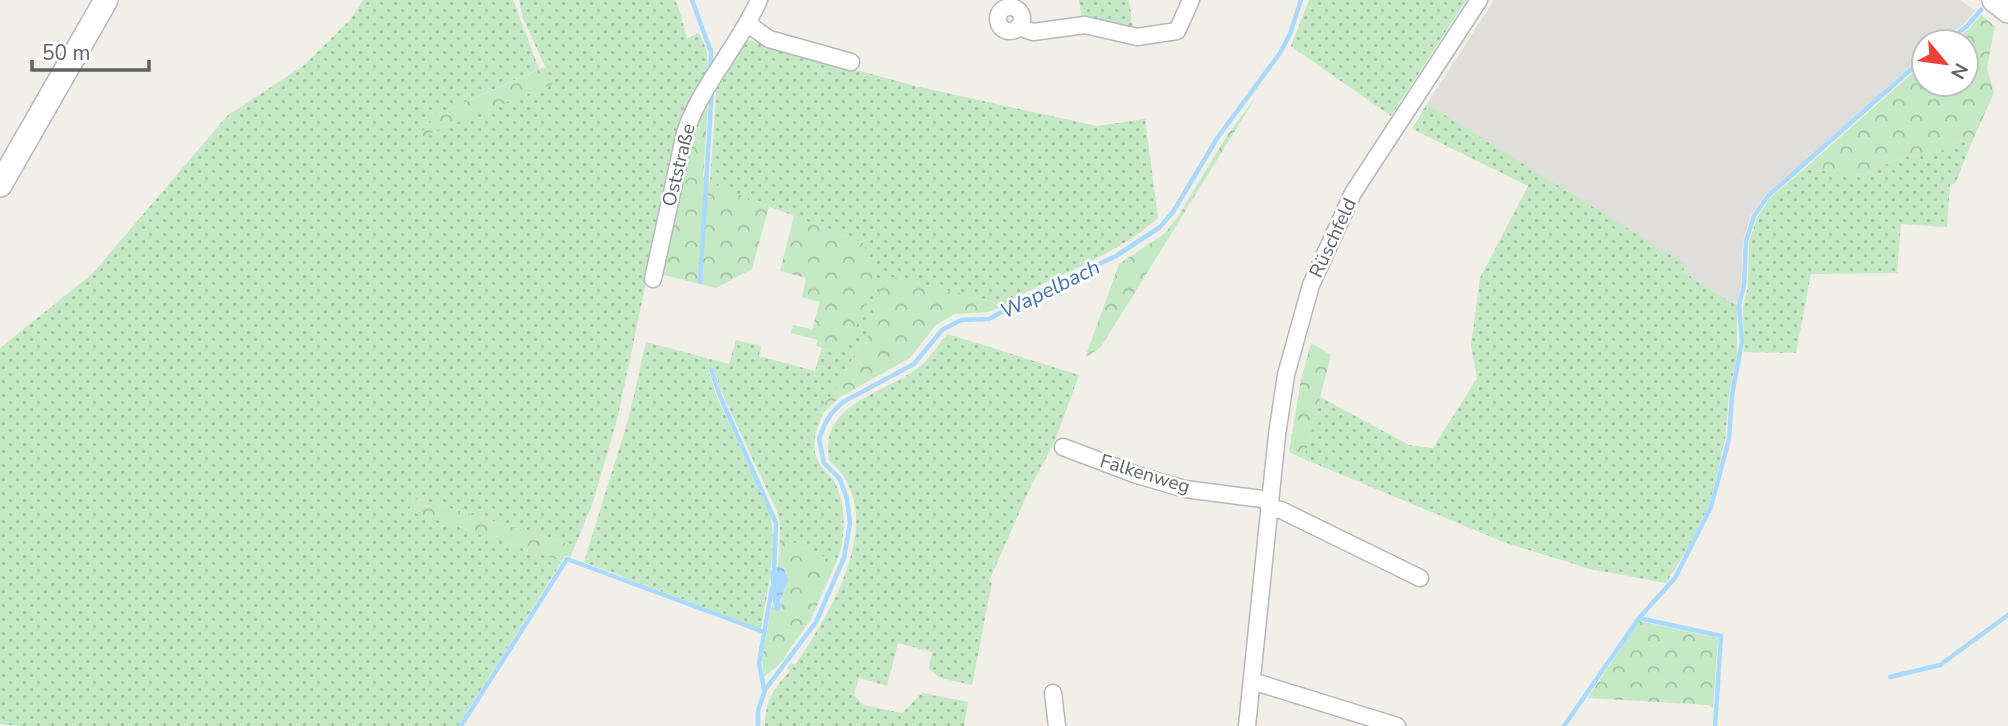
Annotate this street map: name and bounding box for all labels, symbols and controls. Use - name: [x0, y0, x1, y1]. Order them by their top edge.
- scale bar: [32, 28, 149, 72]
- north arrow: [1910, 28, 1980, 98]
- text: 50 m: [42, 39, 91, 67]
- text: N: [1944, 58, 1974, 83]
- street label: Oststraße: [656, 121, 702, 209]
- street label: Rüschfeld: [1303, 194, 1363, 282]
- water label: Wapelbach: [995, 253, 1105, 325]
- street label: Falkenweg: [1097, 448, 1193, 500]

